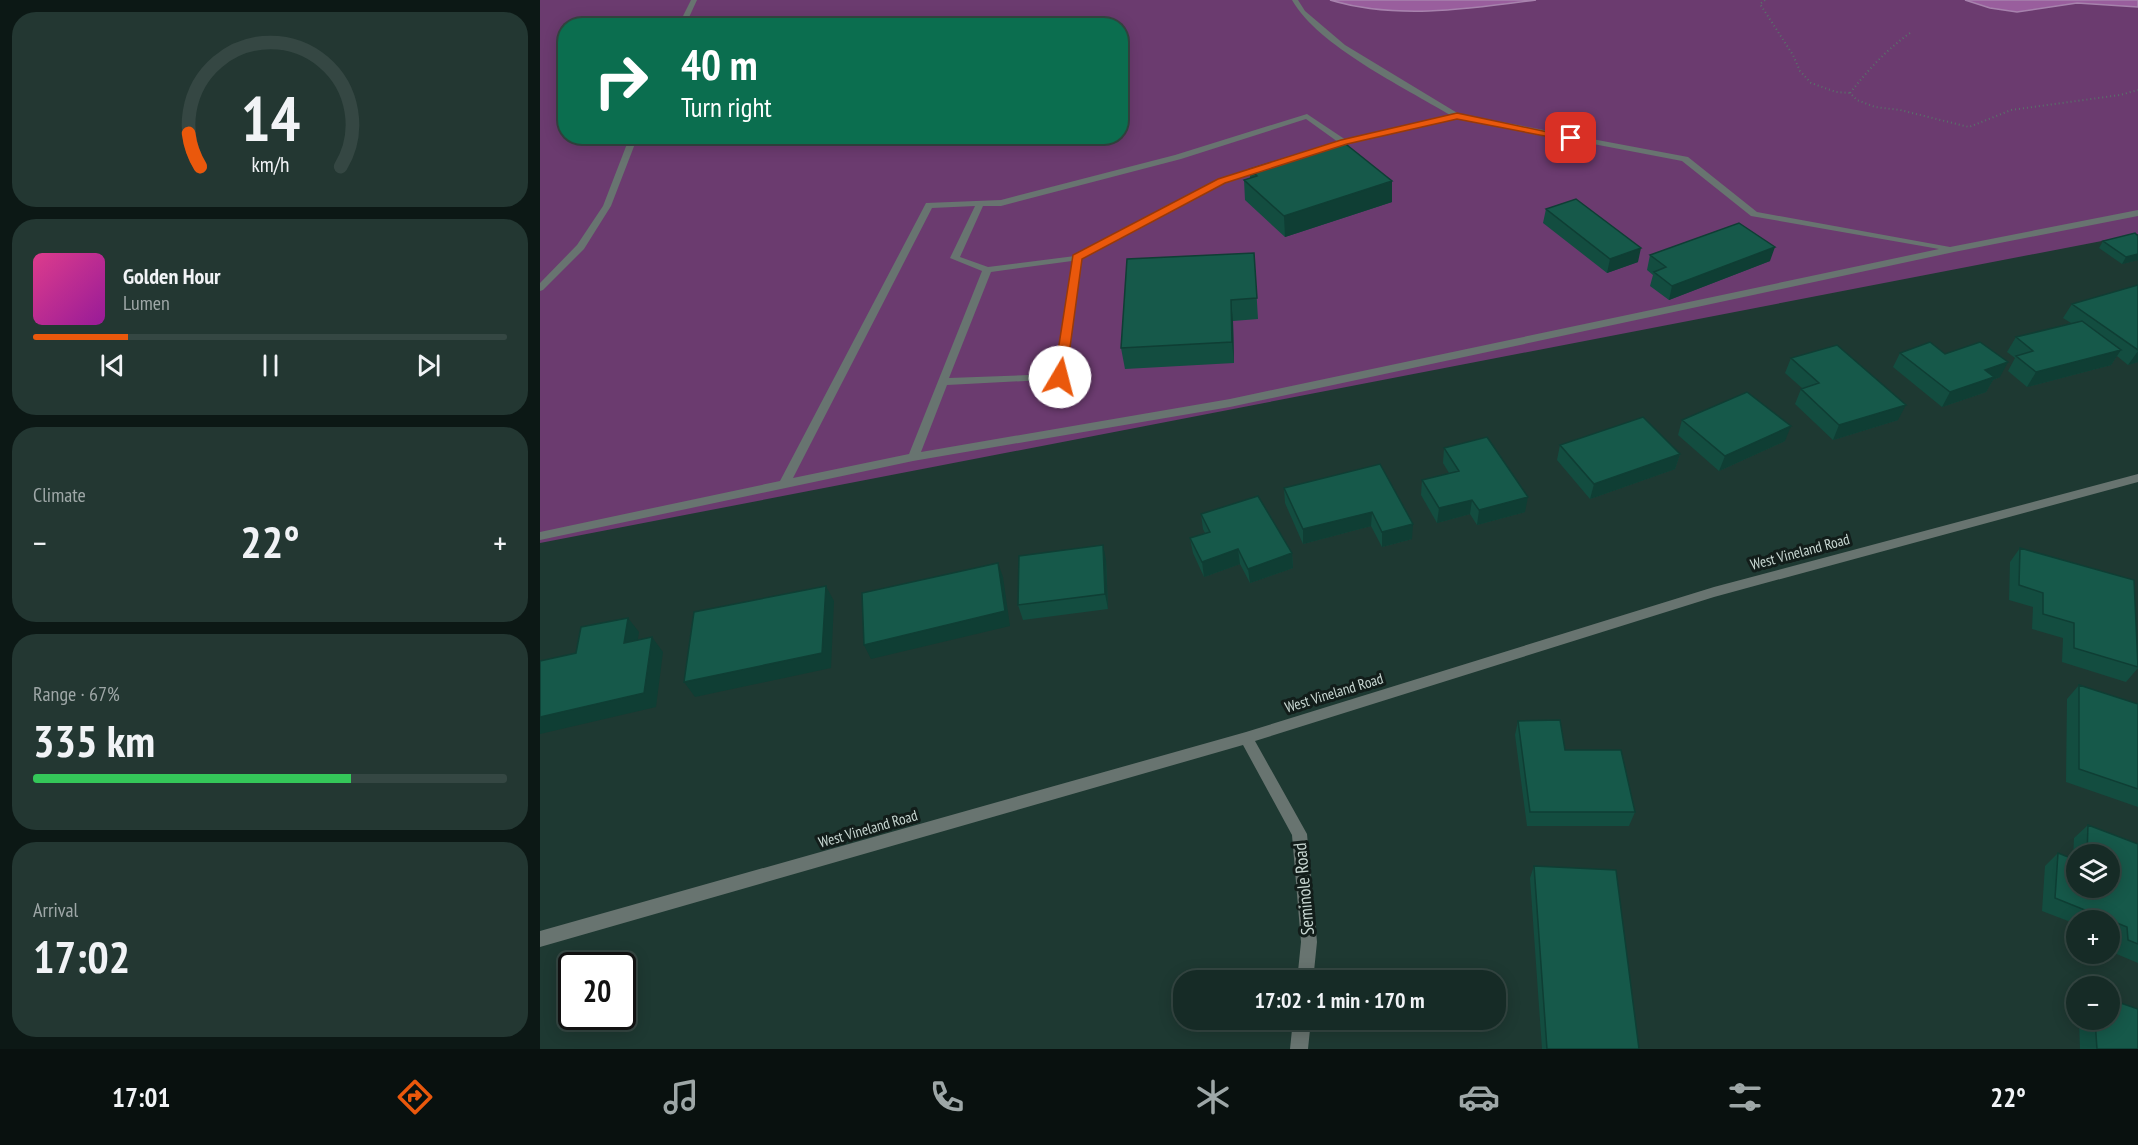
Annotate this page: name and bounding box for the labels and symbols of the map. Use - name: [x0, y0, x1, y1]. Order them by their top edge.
- pin: [1545, 112, 1596, 163]
- position arrow: [1028, 345, 1092, 409]
- street label: West Vineland Road: [1748, 529, 1852, 574]
- street label: West Vineland Road: [1282, 669, 1385, 717]
- street label: West Vineland Road: [816, 805, 920, 852]
- street label: Seminole Road: [1288, 842, 1319, 936]
- speed limit sign: 20: [558, 952, 636, 1030]

